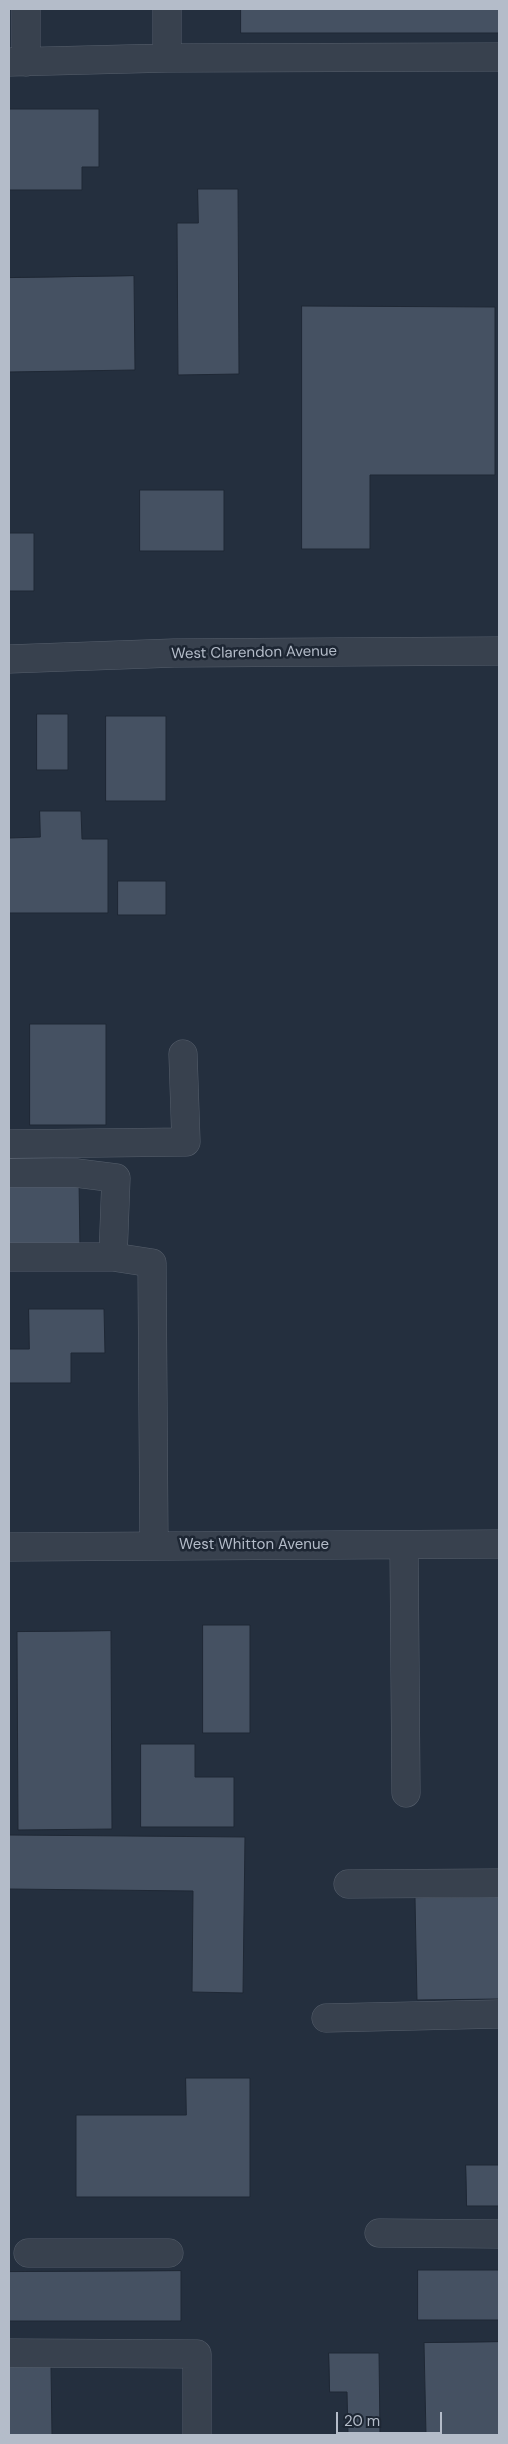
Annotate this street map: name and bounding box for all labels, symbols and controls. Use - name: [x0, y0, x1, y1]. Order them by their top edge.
- street label: West Clarendon Avenue: [171, 643, 337, 663]
- street label: West Whitton Avenue: [179, 1536, 329, 1554]
- scale bar: [338, 2402, 444, 2434]
- text: 20 m: [344, 2411, 380, 2431]

